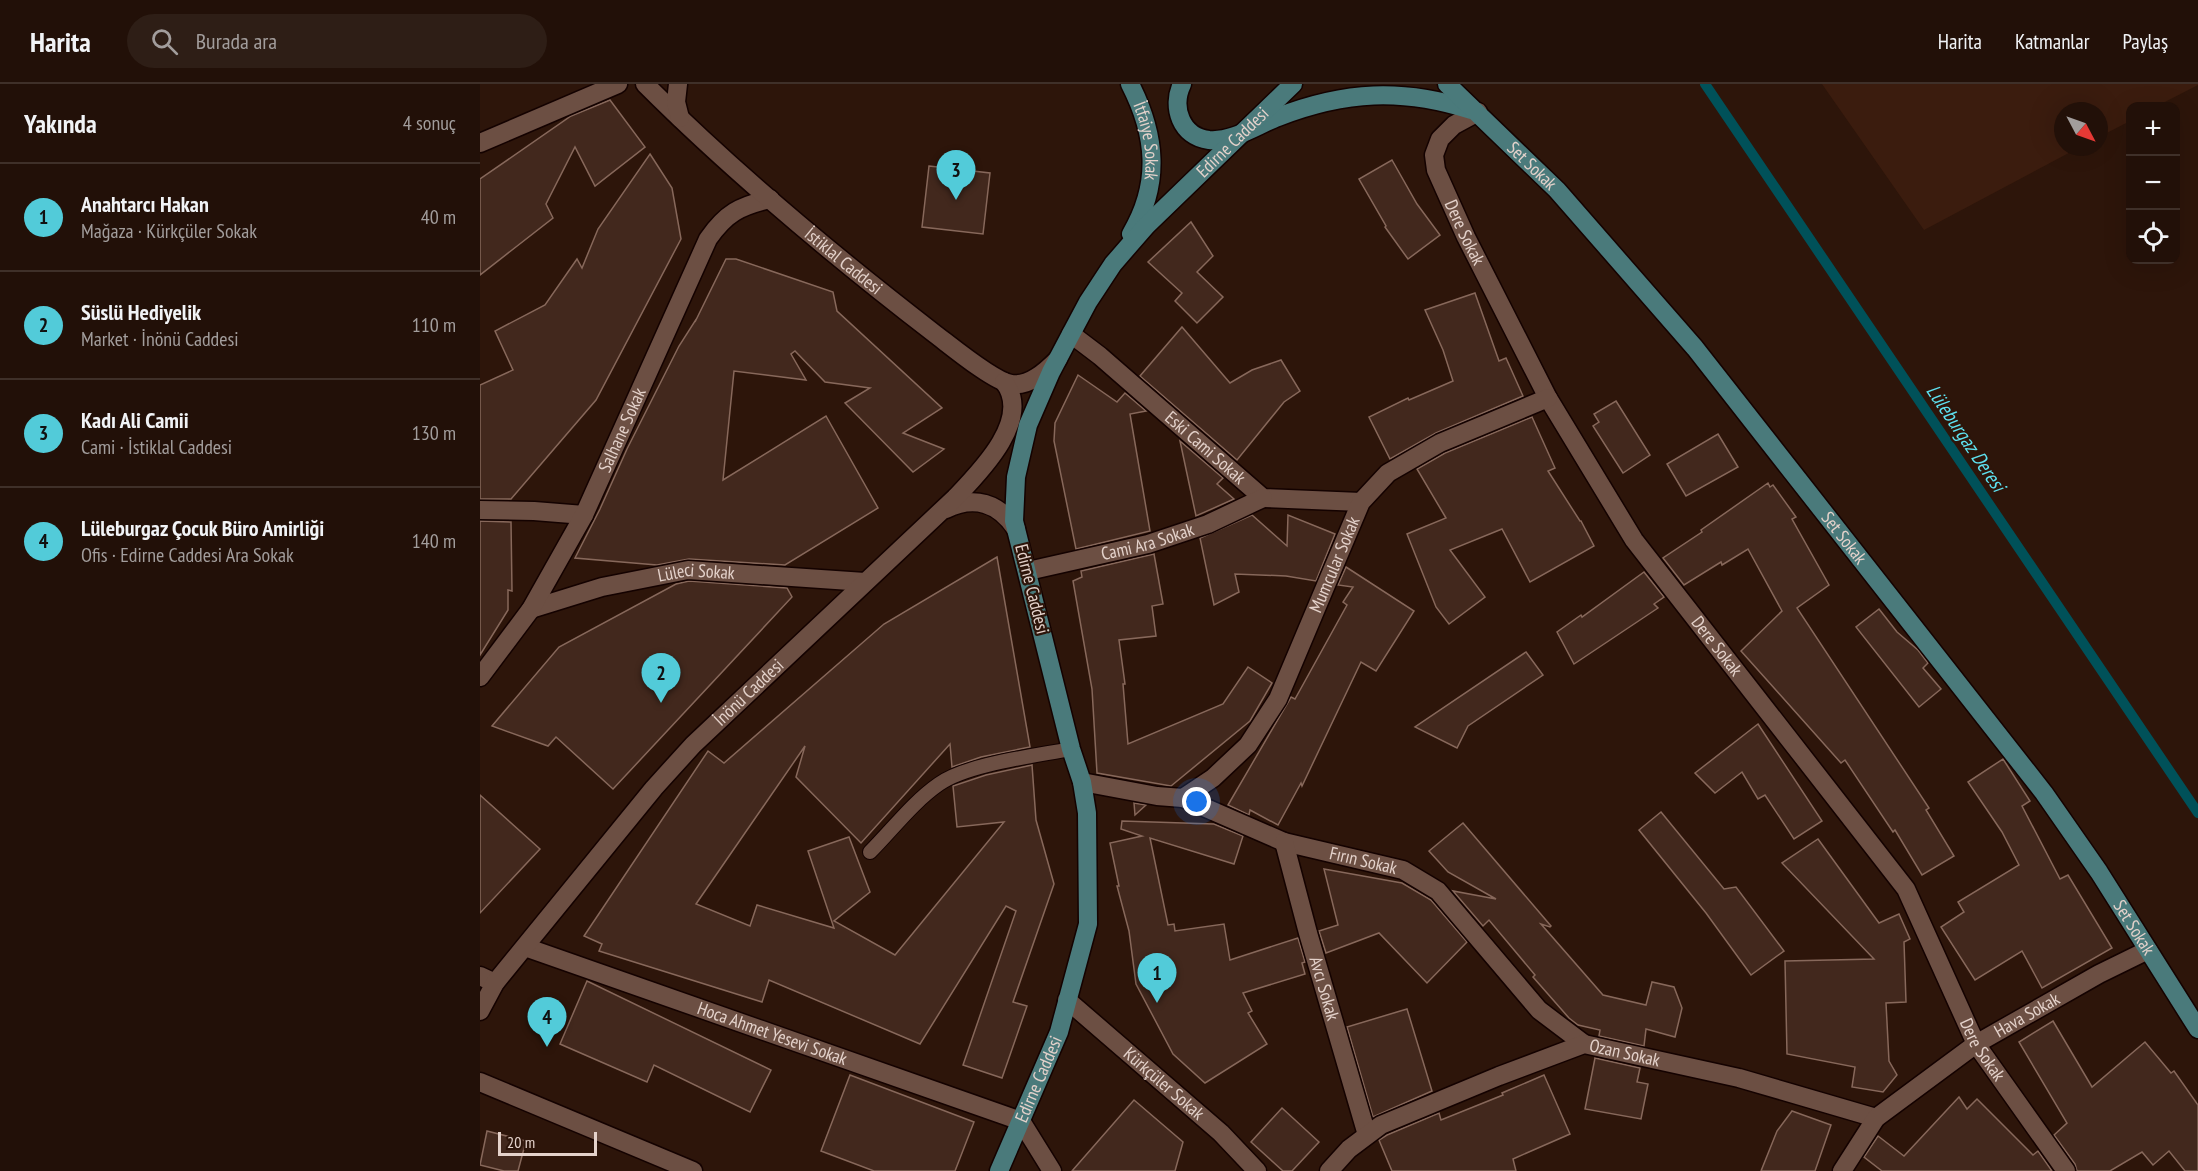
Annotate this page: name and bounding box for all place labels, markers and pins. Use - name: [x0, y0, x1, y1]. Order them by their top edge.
- pin: 3: [936, 150, 976, 200]
- pin: 2: [642, 654, 681, 703]
- pin: 1: [1138, 954, 1176, 1003]
- pin: 4: [528, 998, 566, 1047]

